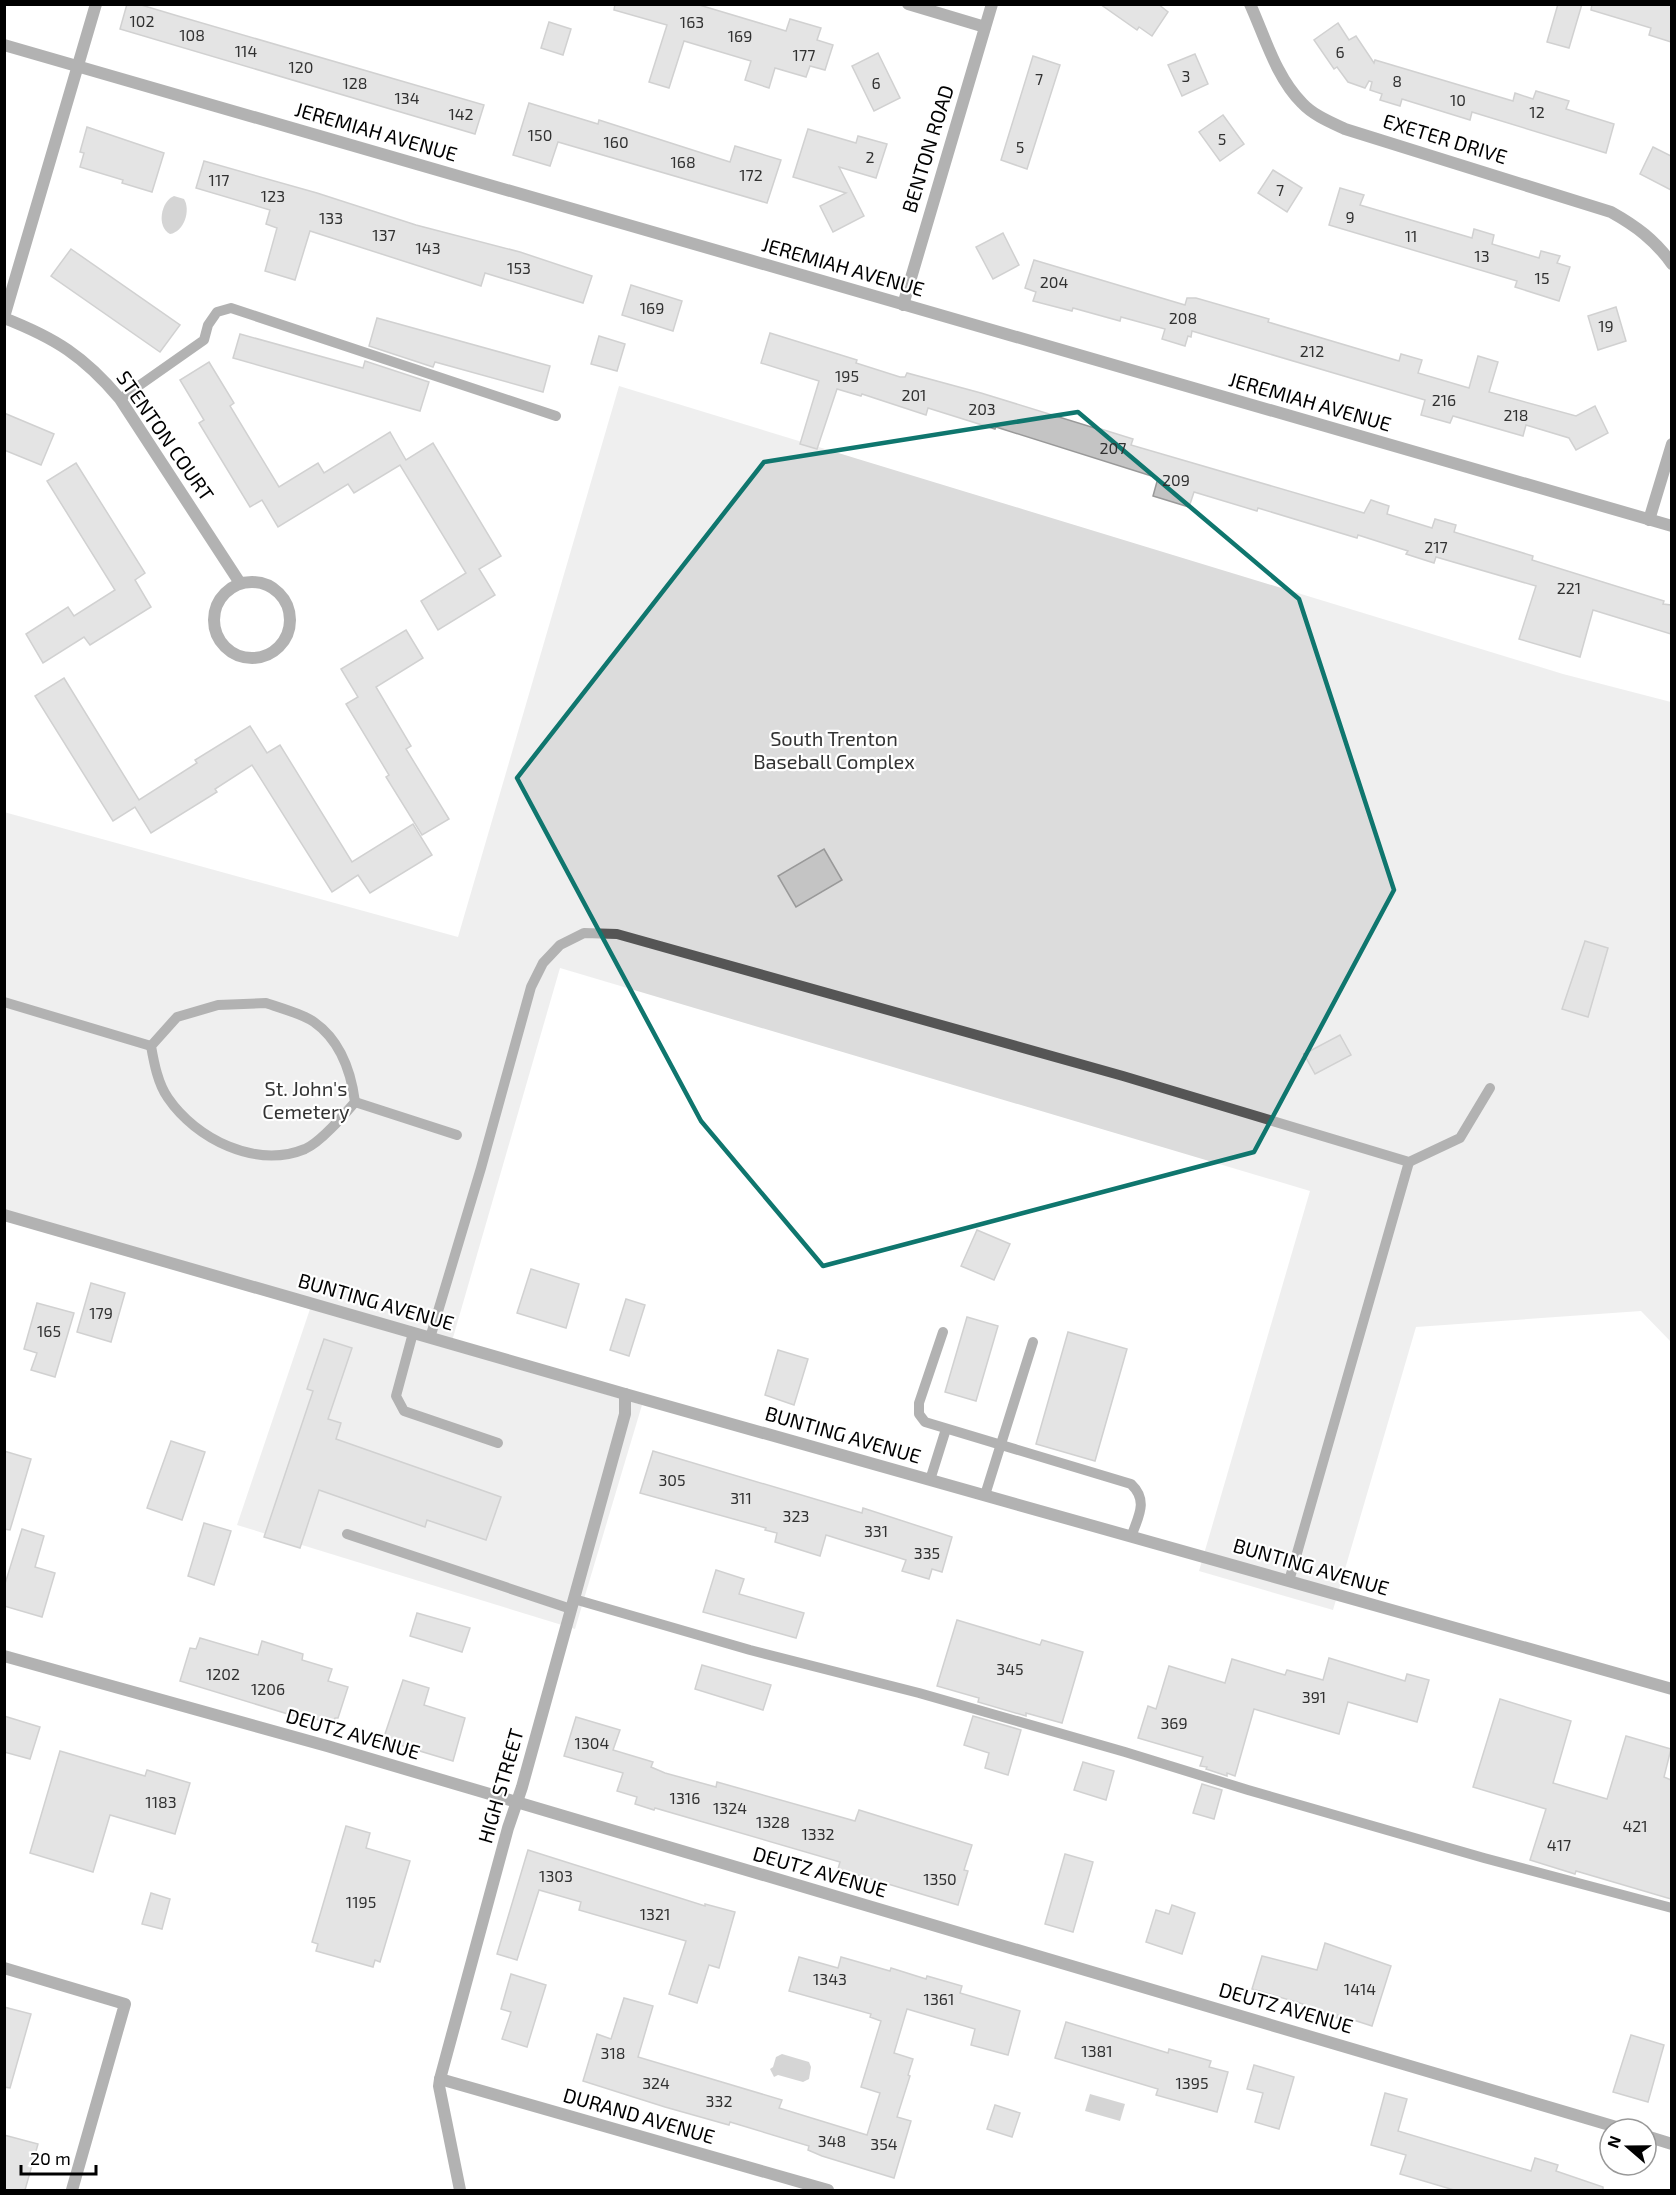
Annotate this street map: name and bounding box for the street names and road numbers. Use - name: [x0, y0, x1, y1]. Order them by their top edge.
- street label: BENTON ROAD: [896, 82, 958, 215]
- street label: JEREMIAH AVENUE: [292, 96, 460, 166]
- street label: EXETER DRIVE: [1380, 108, 1510, 168]
- street label: JEREMIAH AVENUE: [759, 231, 927, 301]
- street label: STENTON COURT: [112, 366, 220, 505]
- street label: JEREMIAH AVENUE: [1226, 366, 1394, 436]
- street label: BUNTING AVENUE: [296, 1267, 457, 1335]
- street label: BUNTING AVENUE: [763, 1400, 924, 1468]
- street label: BUNTING AVENUE: [1231, 1532, 1392, 1600]
- street label: DEUTZ AVENUE: [283, 1702, 423, 1764]
- street label: HIGH STREET: [472, 1725, 528, 1846]
- street label: DEUTZ AVENUE: [750, 1840, 890, 1902]
- street label: DEUTZ AVENUE: [1216, 1976, 1356, 2038]
- street label: DURAND AVENUE: [561, 2082, 718, 2148]

